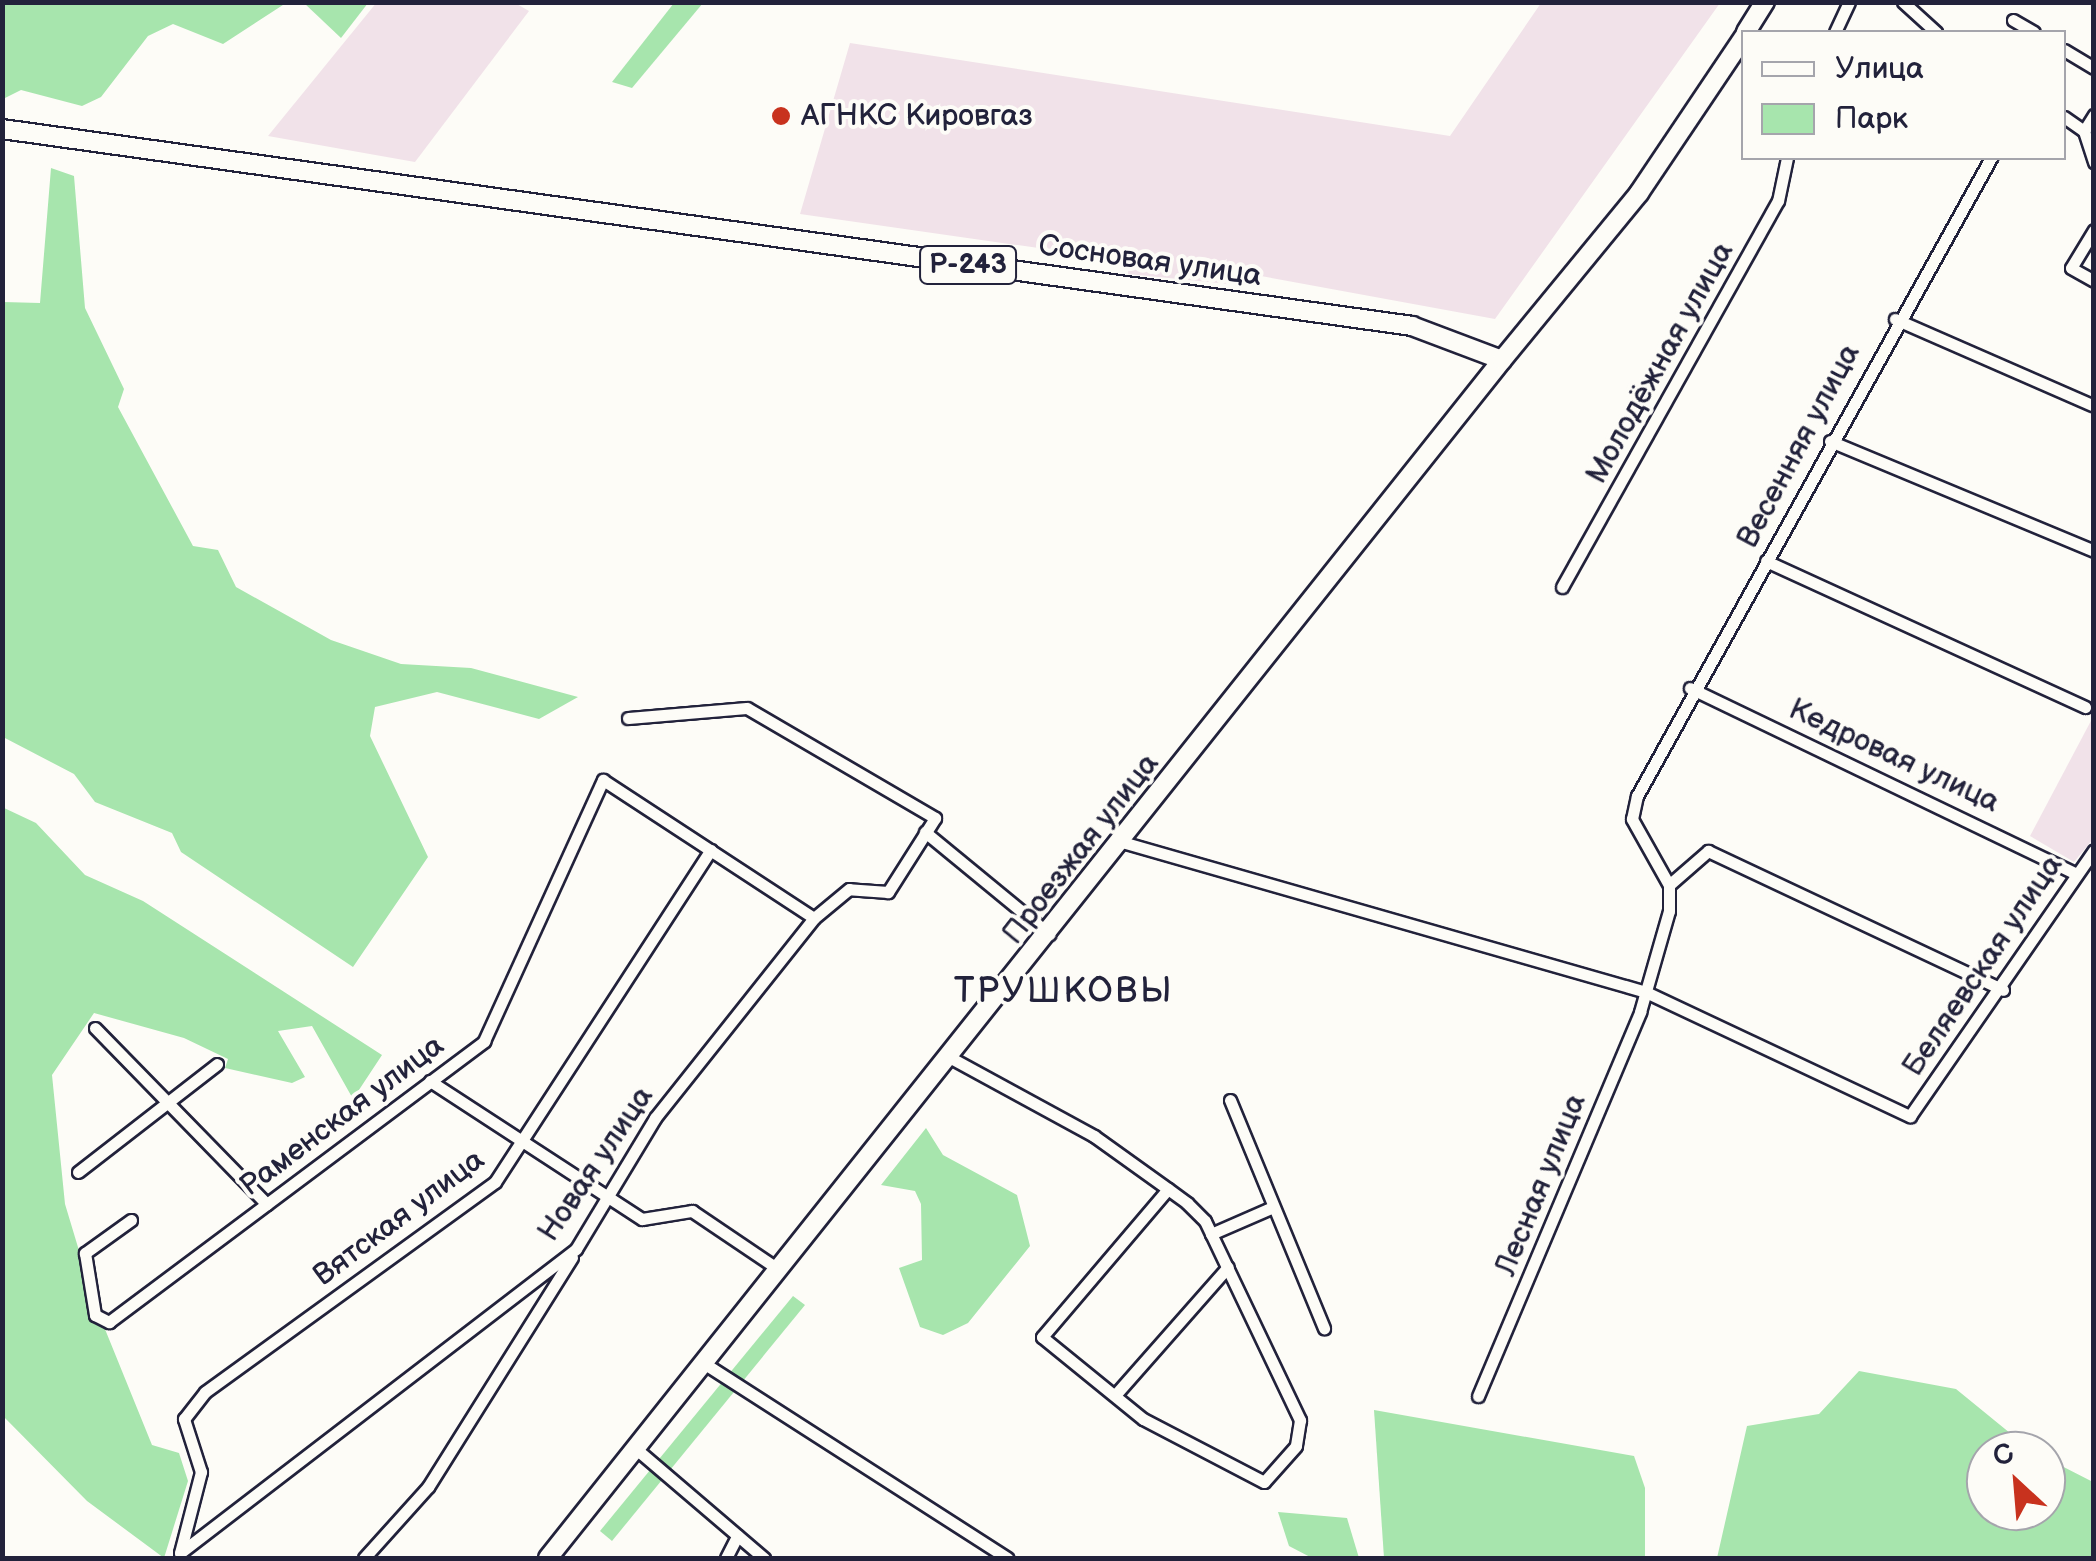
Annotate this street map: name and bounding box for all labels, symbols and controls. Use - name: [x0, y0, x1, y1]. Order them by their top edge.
- legend: [1741, 30, 2066, 160]
- text: Улица: [1835, 51, 1924, 87]
- place label: АГНКС Кировгаз: [801, 98, 1033, 134]
- text: Парк: [1835, 101, 1908, 137]
- marker: АГНКС Кировгаз: [770, 105, 792, 127]
- street label: Сосновая улица: [1036, 228, 1264, 294]
- street label: Молодёжная улица: [1579, 236, 1741, 490]
- road number: Р-243: [918, 242, 1018, 288]
- street label: Весенняя улица: [1730, 338, 1868, 554]
- street label: Кедровая улица: [1783, 691, 2005, 821]
- street label: Проезжая улица: [995, 746, 1167, 952]
- street label: Беляевская улица: [1896, 848, 2070, 1084]
- district label: ТРУШКОВЫ: [954, 971, 1174, 1013]
- street label: Раменская улица: [233, 1028, 451, 1204]
- street label: Новая улица: [531, 1080, 661, 1248]
- street label: Лесная улица: [1488, 1089, 1594, 1281]
- street label: Вятская улица: [306, 1142, 492, 1294]
- north arrow: [1966, 1431, 2066, 1531]
- text: С: [1988, 1436, 2019, 1474]

